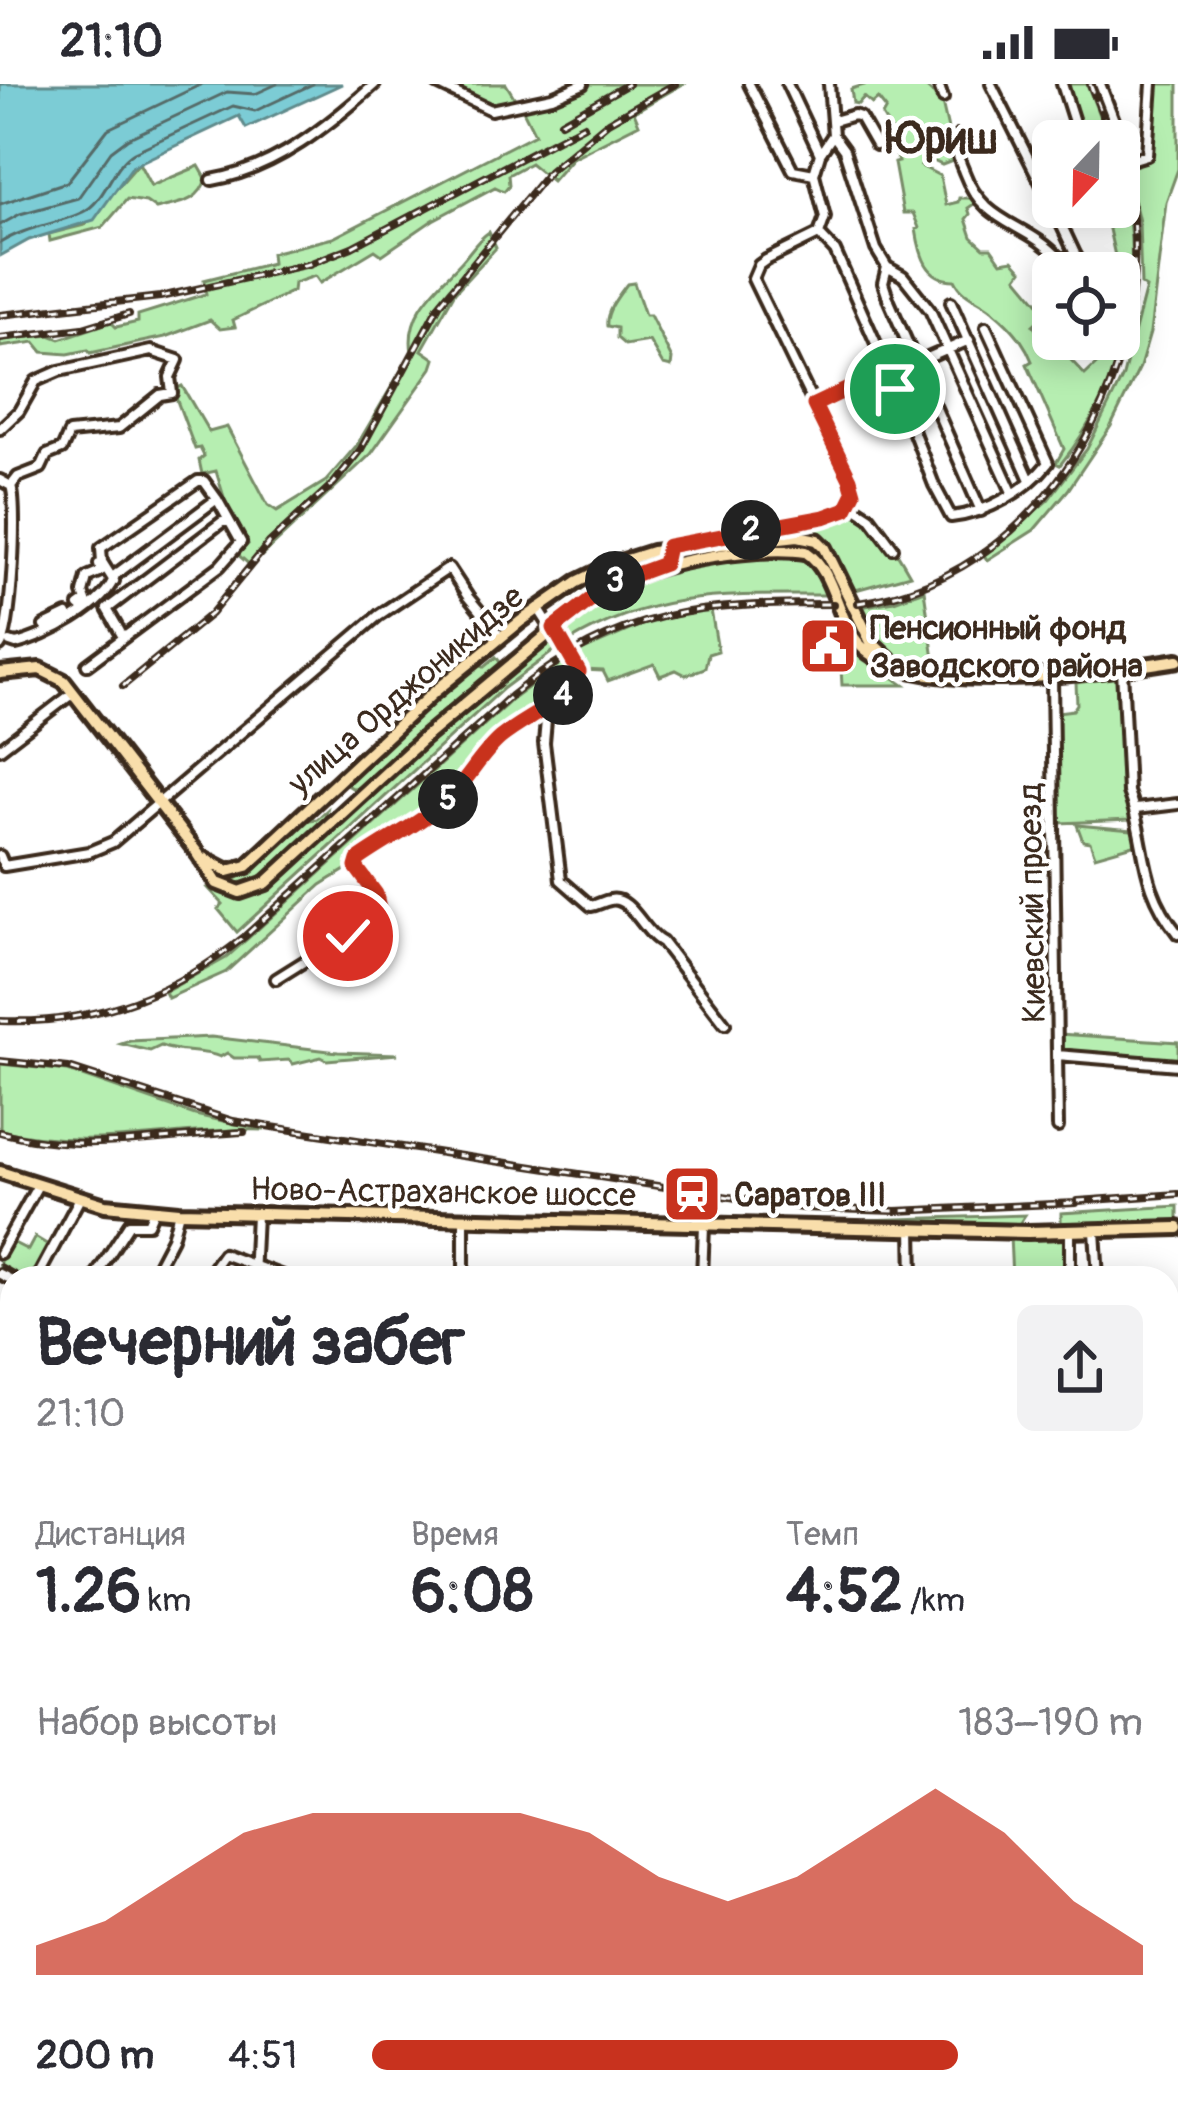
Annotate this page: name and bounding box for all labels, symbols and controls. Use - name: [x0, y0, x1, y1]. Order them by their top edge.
- text: 21:10: [60, 14, 163, 70]
- district label: Юриш: [885, 111, 998, 167]
- north arrow: [1032, 120, 1140, 228]
- map controls: [1032, 120, 1140, 360]
- button: locate: [1032, 252, 1140, 360]
- pin: [844, 338, 946, 440]
- icon: arrive: [862, 356, 928, 422]
- pin: 2: [721, 500, 781, 560]
- text: 2: [742, 509, 760, 550]
- pin: 3: [585, 551, 645, 611]
- text: 3: [606, 560, 624, 601]
- street label: улица Орджоникидзе: [279, 576, 532, 804]
- place label: Пенсионный фонд Заводского района: [870, 608, 1143, 687]
- public building icon: Пенсионный фонд Заводского района: [797, 615, 859, 677]
- pin: 4: [533, 665, 593, 725]
- text: 4: [553, 674, 573, 715]
- pin: 5: [418, 769, 478, 829]
- text: 5: [439, 778, 457, 819]
- street label: Киевский проезд: [1010, 783, 1055, 1023]
- pin: [297, 885, 399, 987]
- icon: check: [315, 903, 381, 969]
- station icon: Саратов III: [661, 1163, 723, 1225]
- street label: Ново-Астраханское шоссе: [250, 1169, 636, 1216]
- place label: Саратов III: [734, 1175, 886, 1216]
- text: Вечерний забег: [36, 1302, 465, 1385]
- button: share: [1017, 1305, 1143, 1431]
- text: 21:10: [36, 1389, 125, 1438]
- text: Дистанция: [36, 1514, 186, 1555]
- text: Время: [411, 1514, 499, 1555]
- text: Темп: [786, 1514, 859, 1555]
- text: 1.26: [36, 1555, 141, 1630]
- text: 6:08: [411, 1555, 533, 1630]
- text: 4:52: [786, 1555, 903, 1630]
- text: km: [141, 1580, 191, 1621]
- text: /km: [903, 1580, 965, 1621]
- text: Набор высоты: [36, 1698, 278, 1747]
- text: 183–190 m: [958, 1698, 1143, 1747]
- text: 200 m: [36, 2031, 154, 2080]
- text: 4:51: [228, 2031, 297, 2080]

